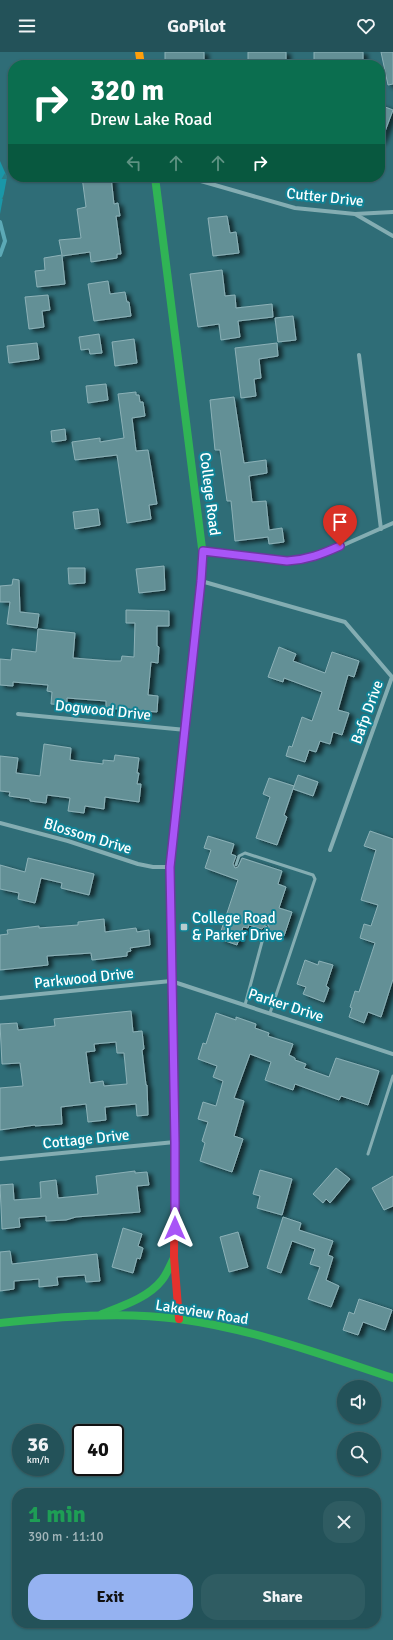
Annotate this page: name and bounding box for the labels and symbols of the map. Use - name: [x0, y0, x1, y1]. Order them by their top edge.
- street label: Cutter Drive: [286, 184, 364, 210]
- street label: College Road: [196, 451, 224, 537]
- pin: [323, 505, 357, 546]
- street label: Bafp Drive: [347, 678, 387, 746]
- street label: Dogwood Drive: [54, 696, 152, 724]
- street label: Blossom Drive: [42, 814, 134, 858]
- place label: College Road & Parker Drive: [192, 909, 283, 944]
- marker: College Road & Parker Drive: [179, 922, 189, 932]
- street label: Parkwood Drive: [33, 964, 135, 992]
- street label: Parker Drive: [246, 984, 326, 1026]
- street label: Cottage Drive: [42, 1126, 130, 1152]
- position arrow: [154, 1207, 196, 1249]
- street label: Lakeview Road: [154, 1296, 250, 1328]
- speed limit sign: 40: [72, 1424, 124, 1476]

